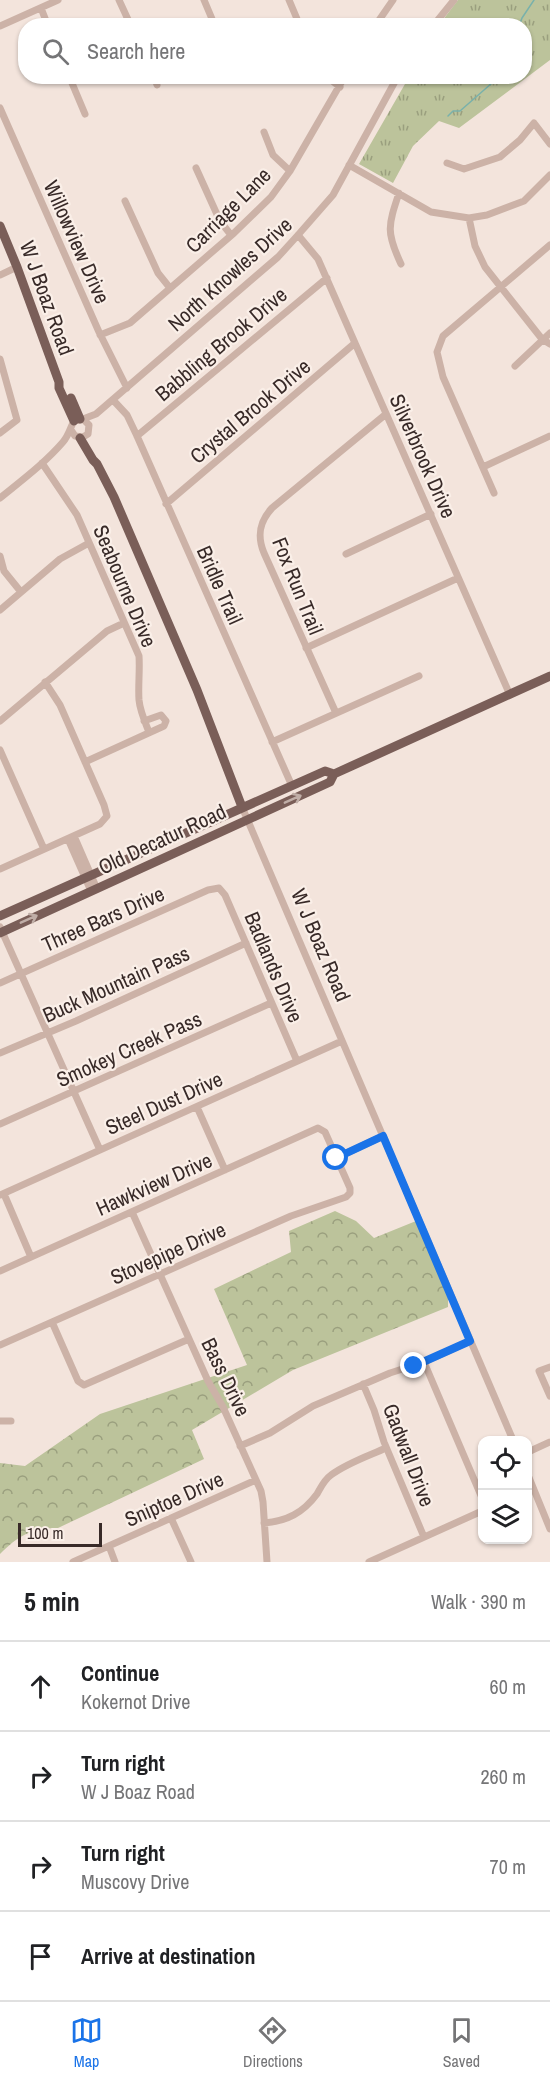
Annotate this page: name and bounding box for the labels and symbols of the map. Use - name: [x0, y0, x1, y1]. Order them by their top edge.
- street label: Carriage Lane: [179, 161, 277, 259]
- street label: Willowview Drive: [37, 176, 117, 308]
- street label: North Knowles Drive: [162, 210, 298, 338]
- street label: W J Boaz Road: [13, 237, 81, 359]
- street label: Babbling Brook Drive: [149, 280, 293, 408]
- street label: Crystal Brook Drive: [184, 352, 316, 470]
- street label: Silverbrook Drive: [383, 389, 463, 523]
- street label: Seabourne Drive: [86, 520, 164, 652]
- street label: Fox Run Trail: [265, 533, 331, 639]
- street label: Bridle Trail: [190, 541, 250, 629]
- one-way arrow: [283, 793, 301, 804]
- street label: Old Decatur Road: [93, 797, 231, 881]
- street label: Three Bars Drive: [37, 879, 169, 959]
- street label: W J Boaz Road: [284, 884, 358, 1006]
- street label: Badlands Drive: [238, 907, 310, 1027]
- one-way arrow: [20, 913, 38, 925]
- street label: Buck Mountain Pass: [38, 939, 194, 1029]
- street label: Smokey Creek Pass: [52, 1004, 206, 1094]
- street label: Steel Dust Drive: [101, 1064, 227, 1142]
- route start: [322, 1144, 348, 1170]
- street label: Hawkview Drive: [91, 1145, 217, 1223]
- street label: Stovepipe Drive: [106, 1215, 230, 1291]
- street label: Bass Drive: [195, 1333, 257, 1421]
- route end: [400, 1352, 426, 1378]
- street label: Gadwall Drive: [376, 1399, 442, 1511]
- street label: Sniptoe Drive: [120, 1464, 228, 1534]
- scale bar: [18, 1520, 102, 1548]

